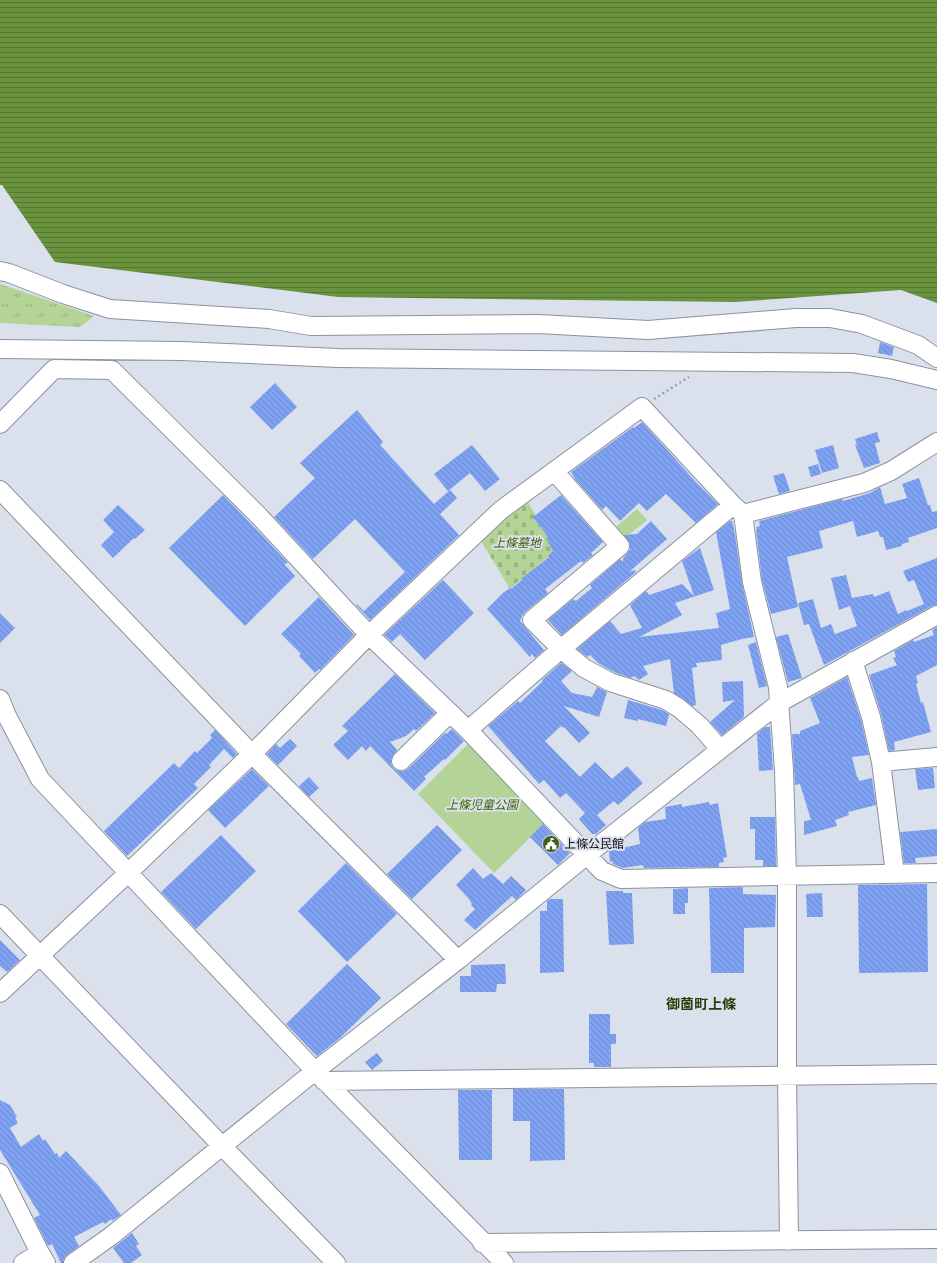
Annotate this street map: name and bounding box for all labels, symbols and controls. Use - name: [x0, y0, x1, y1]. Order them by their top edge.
- park label: 上條墓地: [493, 534, 543, 550]
- park label: 上條児童公園: [446, 796, 520, 812]
- public building icon: 上條公民館: [541, 834, 561, 854]
- place label: 上條公民館: [564, 835, 624, 851]
- district label: 御薗町上條: [666, 994, 736, 1013]

